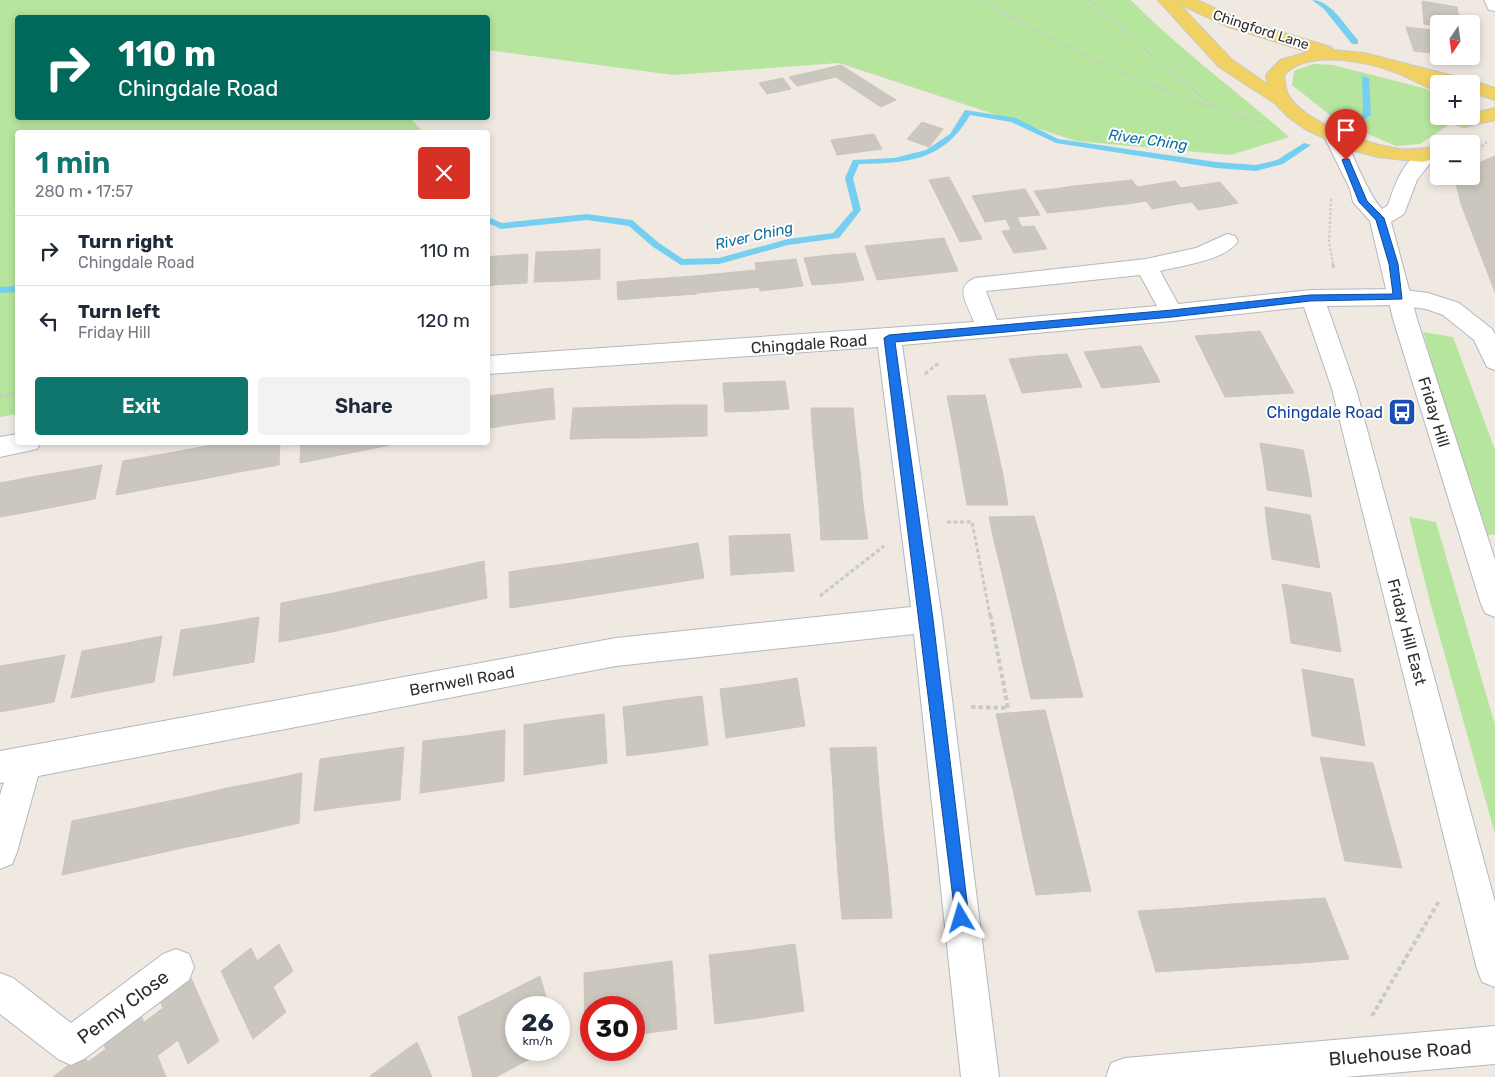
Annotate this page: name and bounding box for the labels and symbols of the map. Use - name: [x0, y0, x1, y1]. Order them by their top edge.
- street label: Chingford Lane: [1211, 6, 1311, 54]
- north arrow: [1430, 15, 1480, 65]
- pin: [1325, 109, 1367, 160]
- water label: River Ching: [1107, 126, 1189, 154]
- water label: River Ching: [713, 218, 795, 254]
- street label: Chingdale Road: [750, 330, 868, 358]
- street label: Friday Hill: [1414, 374, 1454, 450]
- bus stop icon: Chingdale Road: [1387, 397, 1417, 427]
- place label: Chingdale Road: [1266, 403, 1383, 422]
- street label: Friday Hill East: [1384, 577, 1430, 687]
- street label: Bernwell Road: [408, 662, 516, 700]
- position arrow: [934, 891, 986, 943]
- street label: Penny Close: [73, 965, 173, 1049]
- speed limit sign: 30: [580, 996, 645, 1061]
- street label: Bluehouse Road: [1328, 1035, 1472, 1071]

